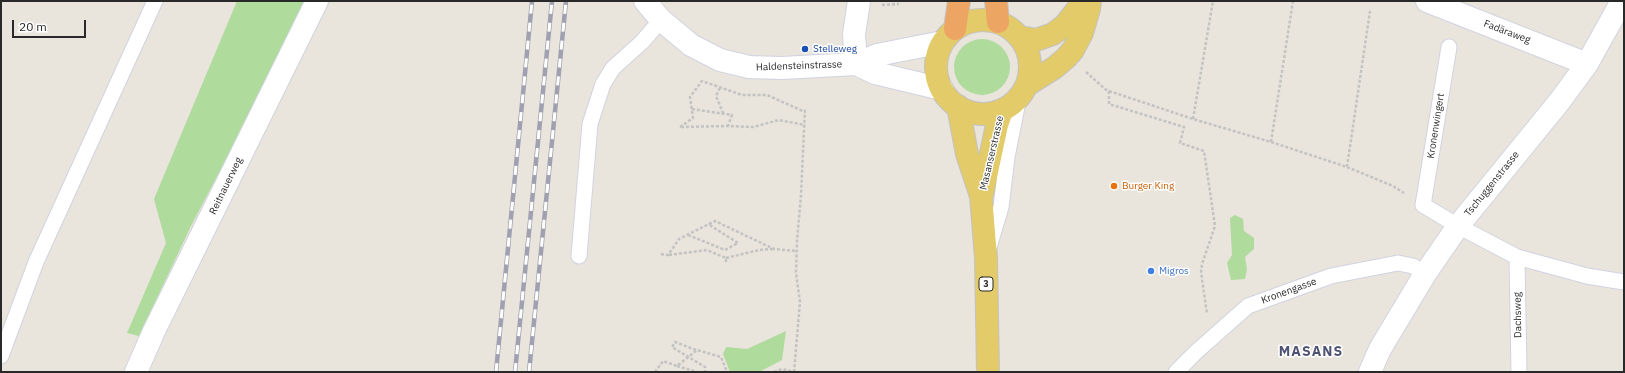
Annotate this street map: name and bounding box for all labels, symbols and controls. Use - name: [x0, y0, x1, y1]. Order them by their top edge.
- scale bar: [14, 12, 88, 38]
- street label: Fadäraweg: [1482, 18, 1532, 46]
- text: 20 m: [19, 19, 47, 34]
- place label: Stelleweg: [813, 43, 857, 55]
- marker: Stelleweg: [800, 44, 810, 54]
- street label: Haldensteinstrasse: [756, 58, 842, 74]
- street label: Kronenwingert: [1425, 92, 1447, 160]
- street label: Masanserstrasse: [978, 115, 1006, 191]
- street label: Tschuggenstrasse: [1462, 149, 1522, 219]
- street label: Reitnauerweg: [207, 155, 245, 217]
- place label: Burger King: [1122, 180, 1174, 192]
- marker: Burger King: [1109, 181, 1119, 191]
- place label: Migros: [1159, 265, 1189, 277]
- marker: Migros: [1146, 266, 1156, 276]
- street label: Kronengasse: [1260, 275, 1318, 307]
- road number: 3: [979, 277, 993, 291]
- street label: Dachsweg: [1512, 292, 1524, 338]
- district label: MASANS: [1279, 344, 1343, 360]

